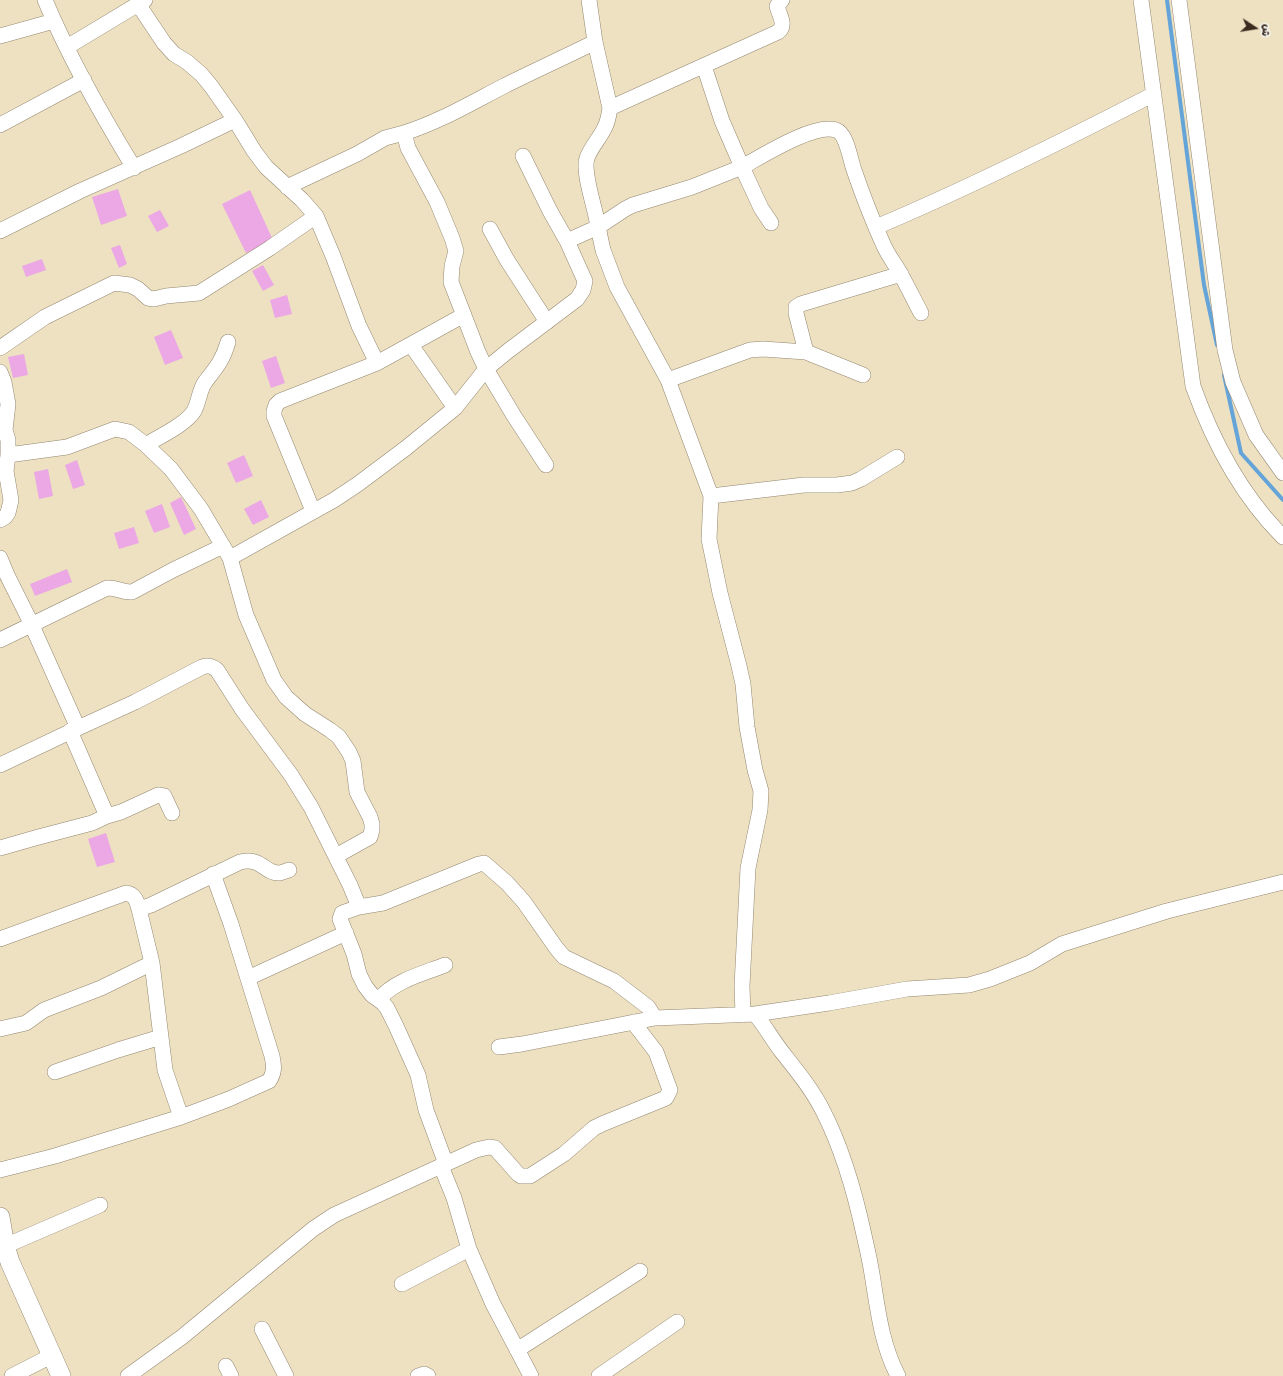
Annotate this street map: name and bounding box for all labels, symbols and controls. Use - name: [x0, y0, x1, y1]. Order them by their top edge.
- north arrow: [1235, 8, 1275, 48]
- text: ش: [1259, 23, 1275, 38]

